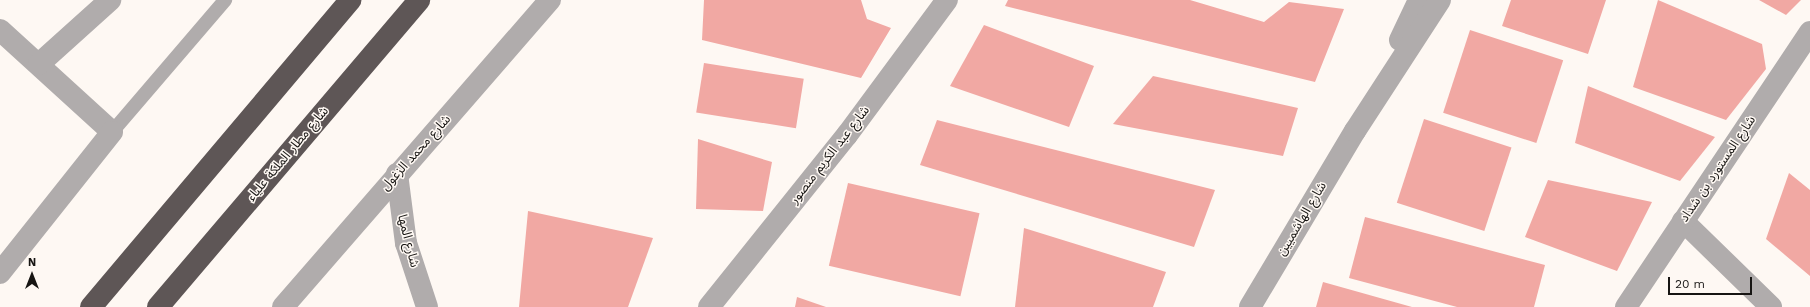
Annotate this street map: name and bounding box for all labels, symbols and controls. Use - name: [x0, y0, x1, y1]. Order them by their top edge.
- street label: شارع عبد الكريم منصور: [787, 103, 873, 207]
- street label: شارع مطار الملكة علياء: [244, 104, 332, 204]
- street label: شارع محمد الزغول: [378, 112, 454, 194]
- street label: شارع المستورد بن شداد: [1677, 113, 1759, 225]
- street label: شارع الهاشميين: [1274, 179, 1330, 259]
- street label: شارع المها: [394, 213, 422, 269]
- north arrow: [12, 255, 52, 295]
- text: N: [28, 256, 36, 269]
- scale bar: [1670, 269, 1754, 295]
- text: 20 m: [1675, 277, 1705, 291]

